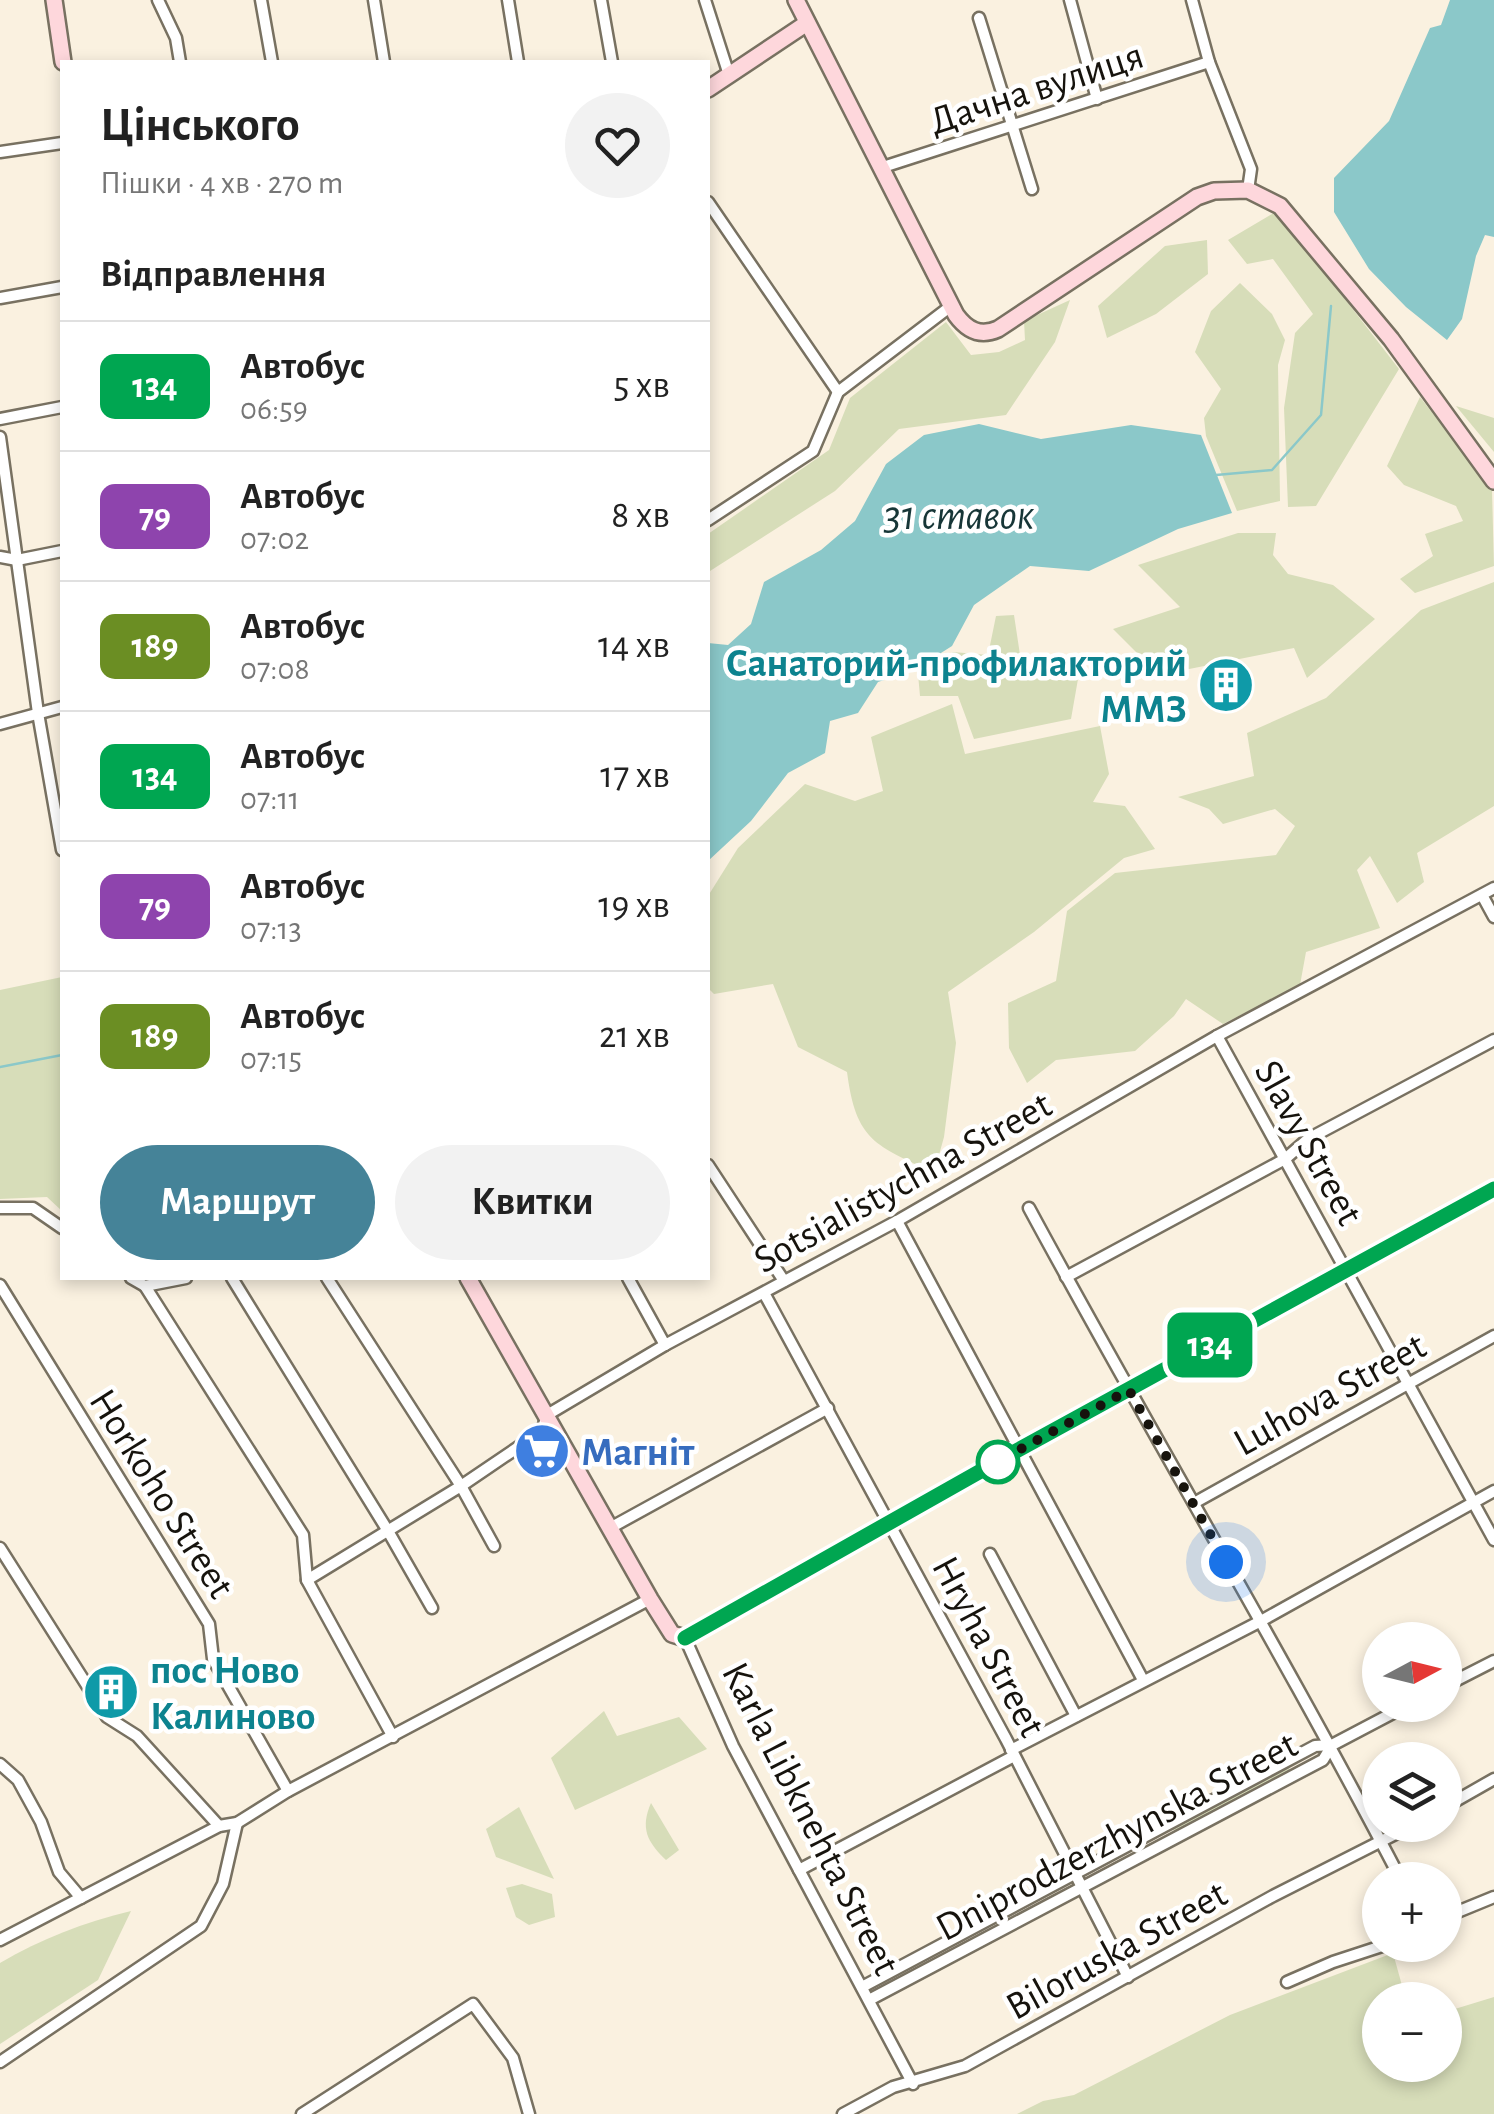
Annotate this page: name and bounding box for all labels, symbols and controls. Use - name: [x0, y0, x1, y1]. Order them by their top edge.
- street label: Дачна вулиця: [925, 36, 1149, 142]
- button: heart: [565, 93, 670, 198]
- text: Цінського: [100, 102, 300, 150]
- text: Пішки · 4 хв · 270 m: [100, 167, 343, 199]
- text: Відправлення: [100, 256, 326, 294]
- text: Автобус: [240, 348, 365, 386]
- text: 5 хв: [613, 367, 670, 405]
- text: 134: [132, 369, 178, 404]
- text: 06:59: [240, 393, 308, 425]
- text: Автобус: [240, 478, 365, 516]
- water label: 31 ставок: [884, 495, 1035, 537]
- text: 8 хв: [611, 497, 670, 535]
- text: 79: [139, 499, 171, 534]
- text: 07:02: [240, 523, 309, 555]
- text: Автобус: [240, 608, 365, 646]
- text: 14 хв: [598, 627, 670, 665]
- text: 189: [132, 629, 178, 664]
- place label: Санаторий-профилакторий ММЗ: [726, 644, 1187, 730]
- text: 07:08: [240, 653, 310, 685]
- building icon: Санаторий-профилакторий ММЗ: [1196, 655, 1256, 715]
- text: Автобус: [240, 738, 365, 776]
- text: 17 хв: [600, 757, 670, 795]
- text: 134: [132, 759, 178, 794]
- text: 07:11: [240, 783, 300, 815]
- text: Автобус: [240, 868, 365, 906]
- text: 19 хв: [598, 887, 670, 925]
- text: 79: [139, 889, 171, 924]
- text: 07:13: [240, 913, 302, 945]
- text: Автобус: [240, 998, 365, 1036]
- text: 21 хв: [599, 1017, 670, 1055]
- text: 189: [132, 1019, 178, 1054]
- text: 07:15: [240, 1043, 302, 1075]
- street label: Slavy Street: [1247, 1054, 1370, 1232]
- street label: Sotsialistychna Street: [748, 1084, 1058, 1281]
- button: Маршрут: [100, 1145, 375, 1260]
- button: Квитки: [395, 1145, 670, 1260]
- line badge: 134: [1152, 1312, 1268, 1378]
- street label: Luhova Street: [1227, 1326, 1433, 1464]
- text: 134: [1187, 1328, 1233, 1363]
- street label: Horkoho Street: [81, 1383, 241, 1605]
- supermarket icon: Магніт: [512, 1421, 572, 1481]
- place label: Магніт: [581, 1433, 695, 1473]
- unlabelled marker: [977, 1441, 1019, 1483]
- your location: [1201, 1537, 1251, 1587]
- street label: Hryha Street: [924, 1550, 1052, 1744]
- north arrow: [1362, 1622, 1462, 1722]
- map controls: [1362, 1622, 1462, 2082]
- place label: пос Ново Калиново: [150, 1651, 315, 1737]
- street label: Karla Libknehta Street: [714, 1656, 906, 1982]
- building icon: пос Ново Калиново: [81, 1662, 141, 1722]
- street label: Dniprodzerzhynska Street: [930, 1725, 1304, 1949]
- button: layers: [1362, 1742, 1462, 1842]
- button: +: [1362, 1862, 1462, 1962]
- street label: Biloruska Street: [1000, 1874, 1234, 2028]
- button: −: [1362, 1982, 1462, 2082]

